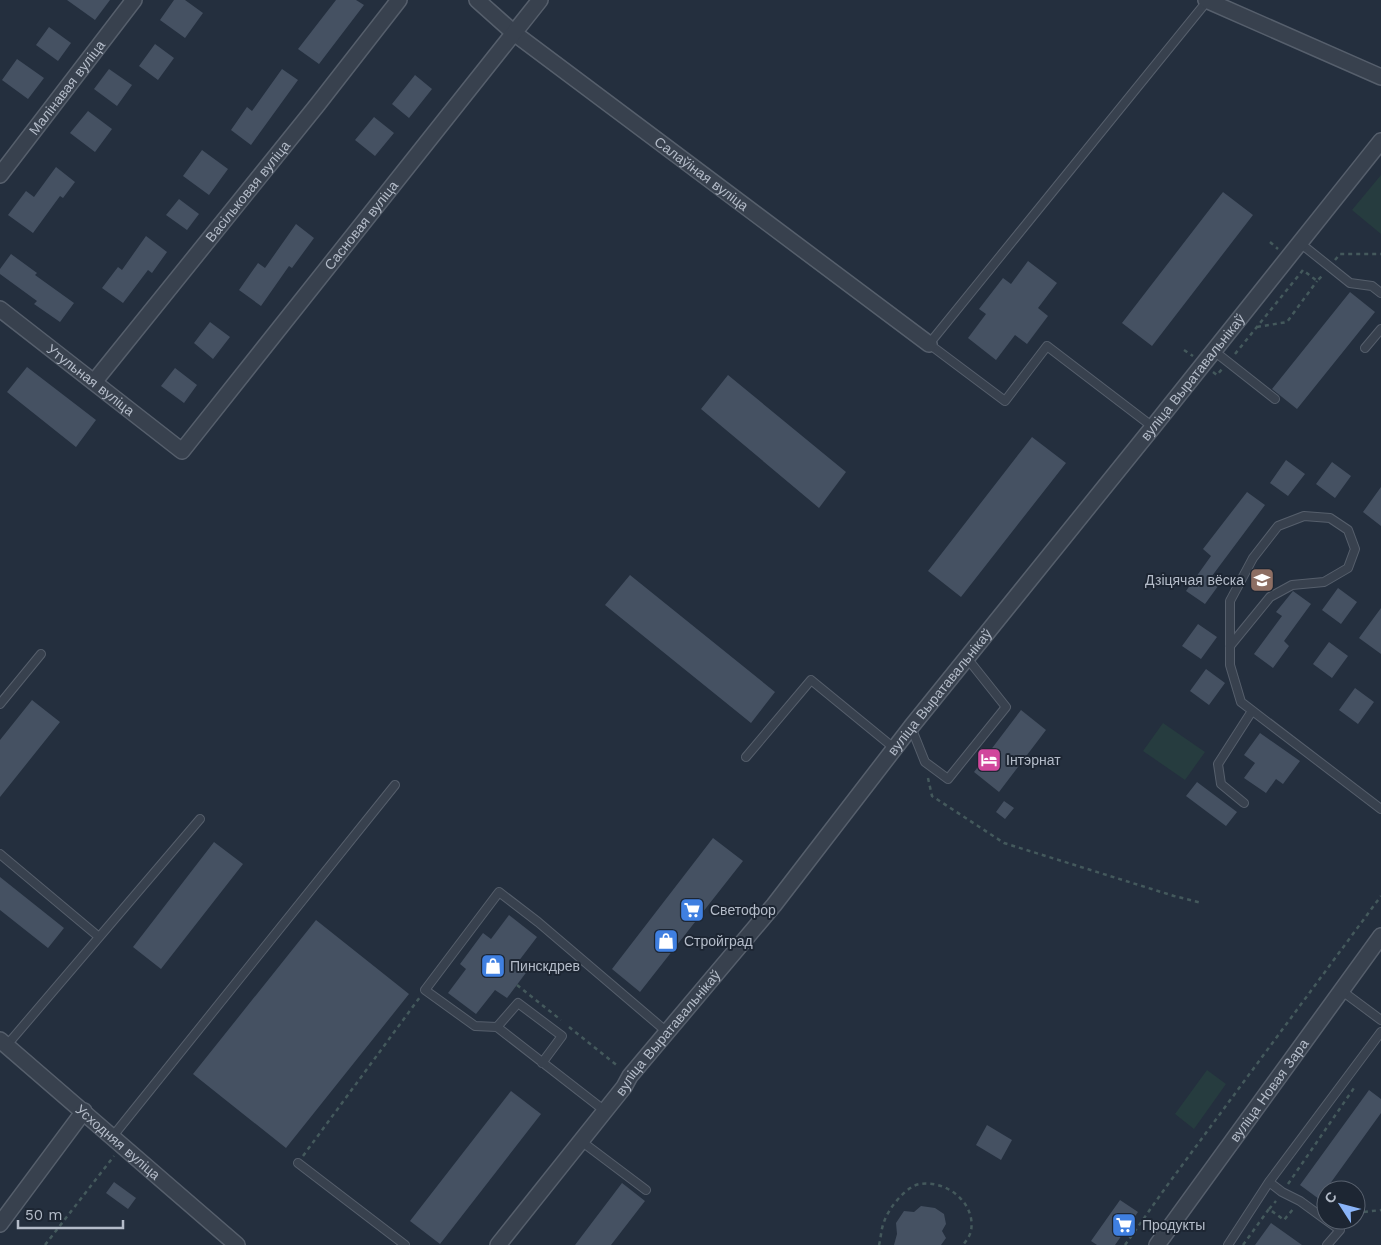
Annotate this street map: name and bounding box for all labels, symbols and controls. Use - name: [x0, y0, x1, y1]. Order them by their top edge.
- street label: Малінавая вуліца: [26, 37, 108, 138]
- street label: Салаўіная вуліца: [652, 133, 752, 214]
- street label: Васільковая вуліца: [202, 137, 293, 245]
- street label: Сасновая вуліца: [321, 177, 401, 273]
- street label: вуліца Выратавальнікаў: [1137, 311, 1248, 444]
- street label: Утульная вуліца: [44, 341, 138, 419]
- school or university icon: Дзіцячая вёска: [1249, 567, 1275, 593]
- place label: Дзіцячая вёска: [1145, 572, 1244, 588]
- street label: вуліца Выратавальнікаў: [884, 626, 995, 758]
- hotel icon: Інтэрнат: [976, 747, 1002, 773]
- place label: Інтэрнат: [1006, 752, 1061, 768]
- supermarket icon: Светофор: [679, 897, 705, 923]
- place label: Светофор: [710, 902, 776, 918]
- shop icon: Стройград: [653, 928, 679, 954]
- place label: Стройград: [684, 933, 753, 949]
- shop icon: Пинскдрев: [480, 953, 506, 979]
- place label: Пинскдрев: [510, 958, 580, 974]
- street label: вуліца Выратавальнікаў: [612, 967, 724, 1099]
- street label: вуліца Новая Зара: [1227, 1036, 1312, 1145]
- street label: Усходняя вуліца: [73, 1101, 164, 1183]
- north arrow: [1316, 1180, 1366, 1230]
- text: С: [1321, 1189, 1340, 1206]
- scale bar: [18, 1198, 122, 1230]
- text: 50 m: [25, 1206, 62, 1224]
- supermarket icon: Продукты: [1111, 1212, 1137, 1238]
- place label: Продукты: [1142, 1217, 1205, 1233]

